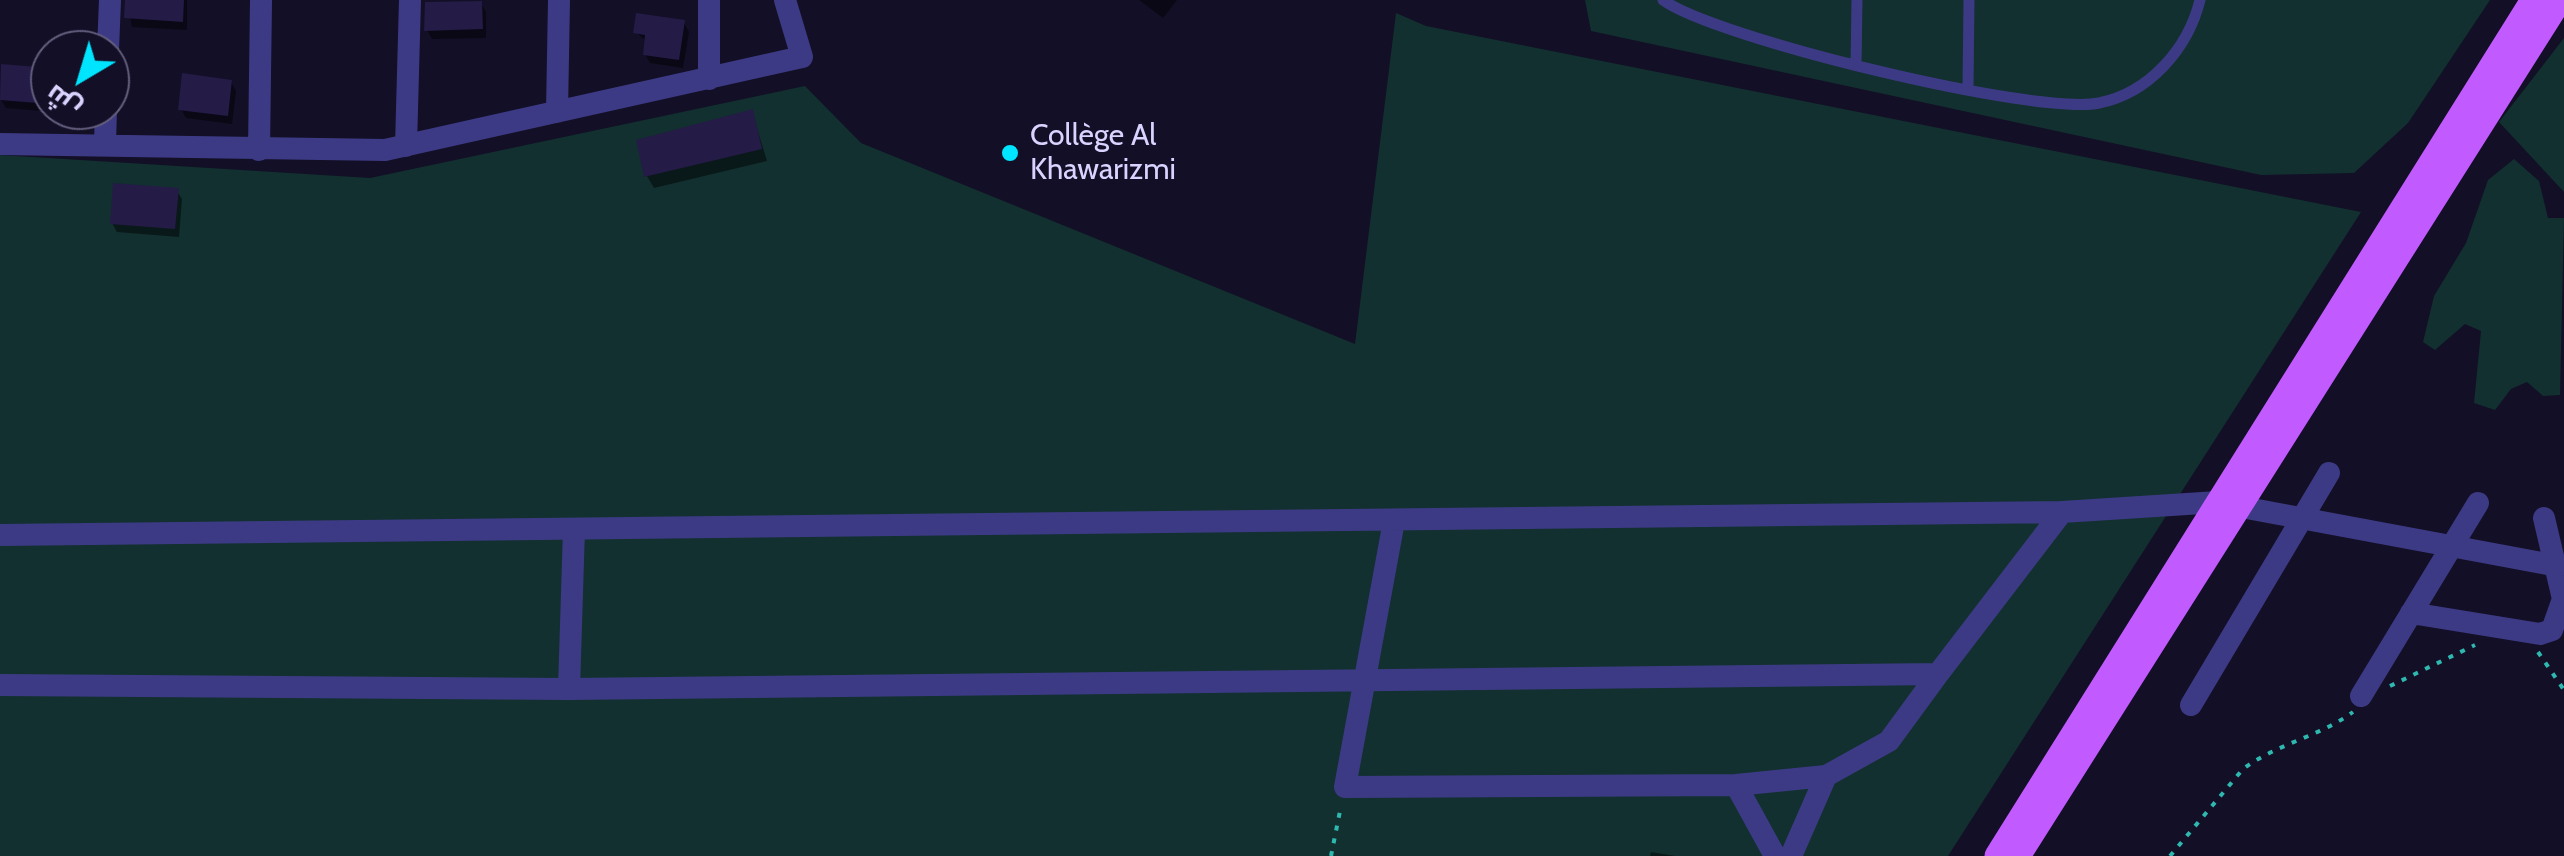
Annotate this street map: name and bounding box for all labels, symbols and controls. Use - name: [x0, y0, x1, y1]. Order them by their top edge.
- north arrow: [30, 30, 130, 130]
- text: ش: [38, 78, 87, 127]
- place label: Collège Al Khawarizmi: [1030, 118, 1176, 188]
- marker: Collège Al Khawarizmi: [999, 142, 1021, 164]

